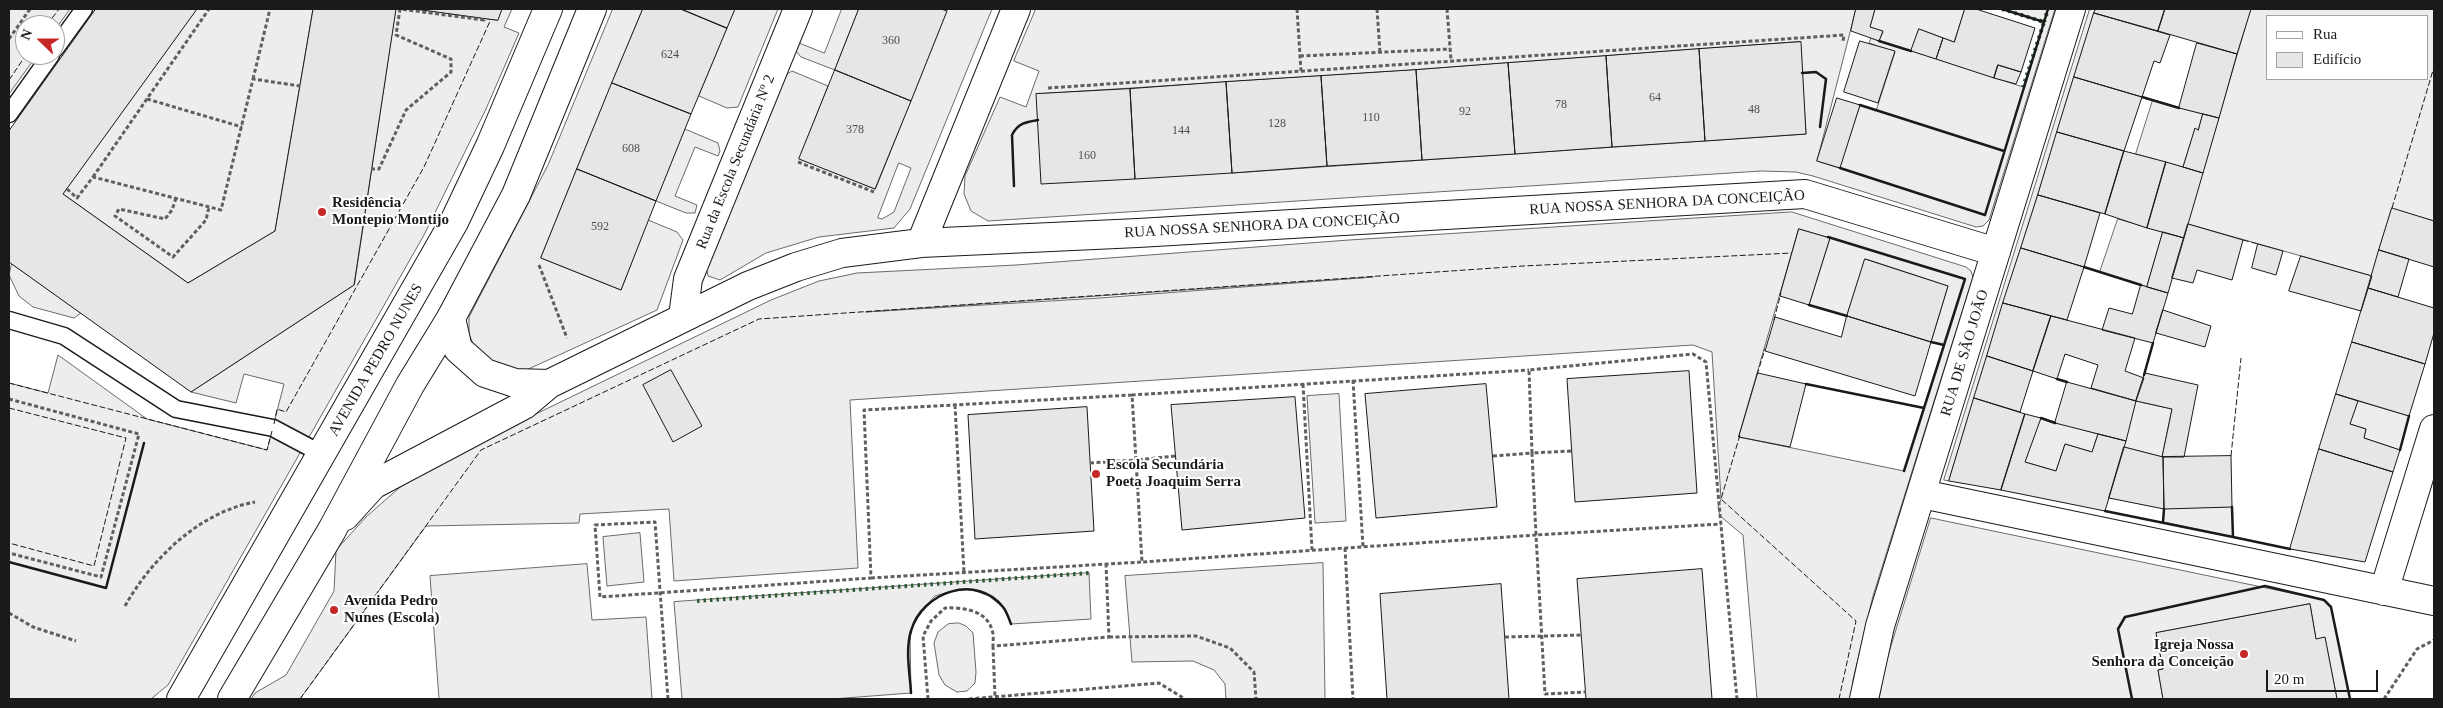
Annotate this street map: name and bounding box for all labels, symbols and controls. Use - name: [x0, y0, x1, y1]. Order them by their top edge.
- north arrow: [15, 15, 65, 65]
- legend: [2266, 15, 2428, 80]
- text: Rua: [2313, 26, 2337, 42]
- text: N: [18, 27, 35, 42]
- house number: 360: [882, 34, 900, 48]
- house number: 624: [661, 48, 679, 62]
- text: Edifício: [2313, 51, 2361, 67]
- street label: Rua da Escola Secundária Nº 2: [693, 72, 779, 252]
- house number: 64: [1649, 91, 1661, 105]
- house number: 78: [1555, 98, 1567, 112]
- house number: 48: [1748, 103, 1760, 117]
- house number: 92: [1459, 105, 1471, 119]
- house number: 110: [1362, 111, 1380, 125]
- house number: 128: [1268, 117, 1286, 131]
- house number: 378: [846, 123, 864, 137]
- house number: 144: [1172, 124, 1190, 138]
- house number: 608: [622, 142, 640, 156]
- house number: 160: [1078, 149, 1096, 163]
- street label: RUA NOSSA SENHORA DA CONCEIÇÃO: [1529, 187, 1805, 219]
- place label: Residência Montepio Montijo: [332, 194, 449, 229]
- marker: Residência Montepio Montijo: [316, 206, 328, 218]
- street label: RUA NOSSA SENHORA DA CONCEIÇÃO: [1124, 210, 1400, 242]
- house number: 592: [591, 220, 609, 234]
- street label: AVENIDA PEDRO NUNES: [325, 281, 427, 439]
- street label: RUA DE SÃO JOÃO: [1937, 288, 1993, 418]
- place label: Escola Secundária Poeta Joaquim Serra: [1106, 456, 1241, 491]
- marker: Escola Secundária Poeta Joaquim Serra: [1090, 468, 1102, 480]
- place label: Avenida Pedro Nunes (Escola): [344, 592, 439, 627]
- marker: Avenida Pedro Nunes (Escola): [328, 604, 340, 616]
- place label: Igreja Nossa Senhora da Conceição: [2092, 636, 2234, 671]
- marker: Igreja Nossa Senhora da Conceição: [2238, 648, 2250, 660]
- scale bar: [2268, 660, 2380, 692]
- text: 20 m: [2274, 671, 2304, 687]

